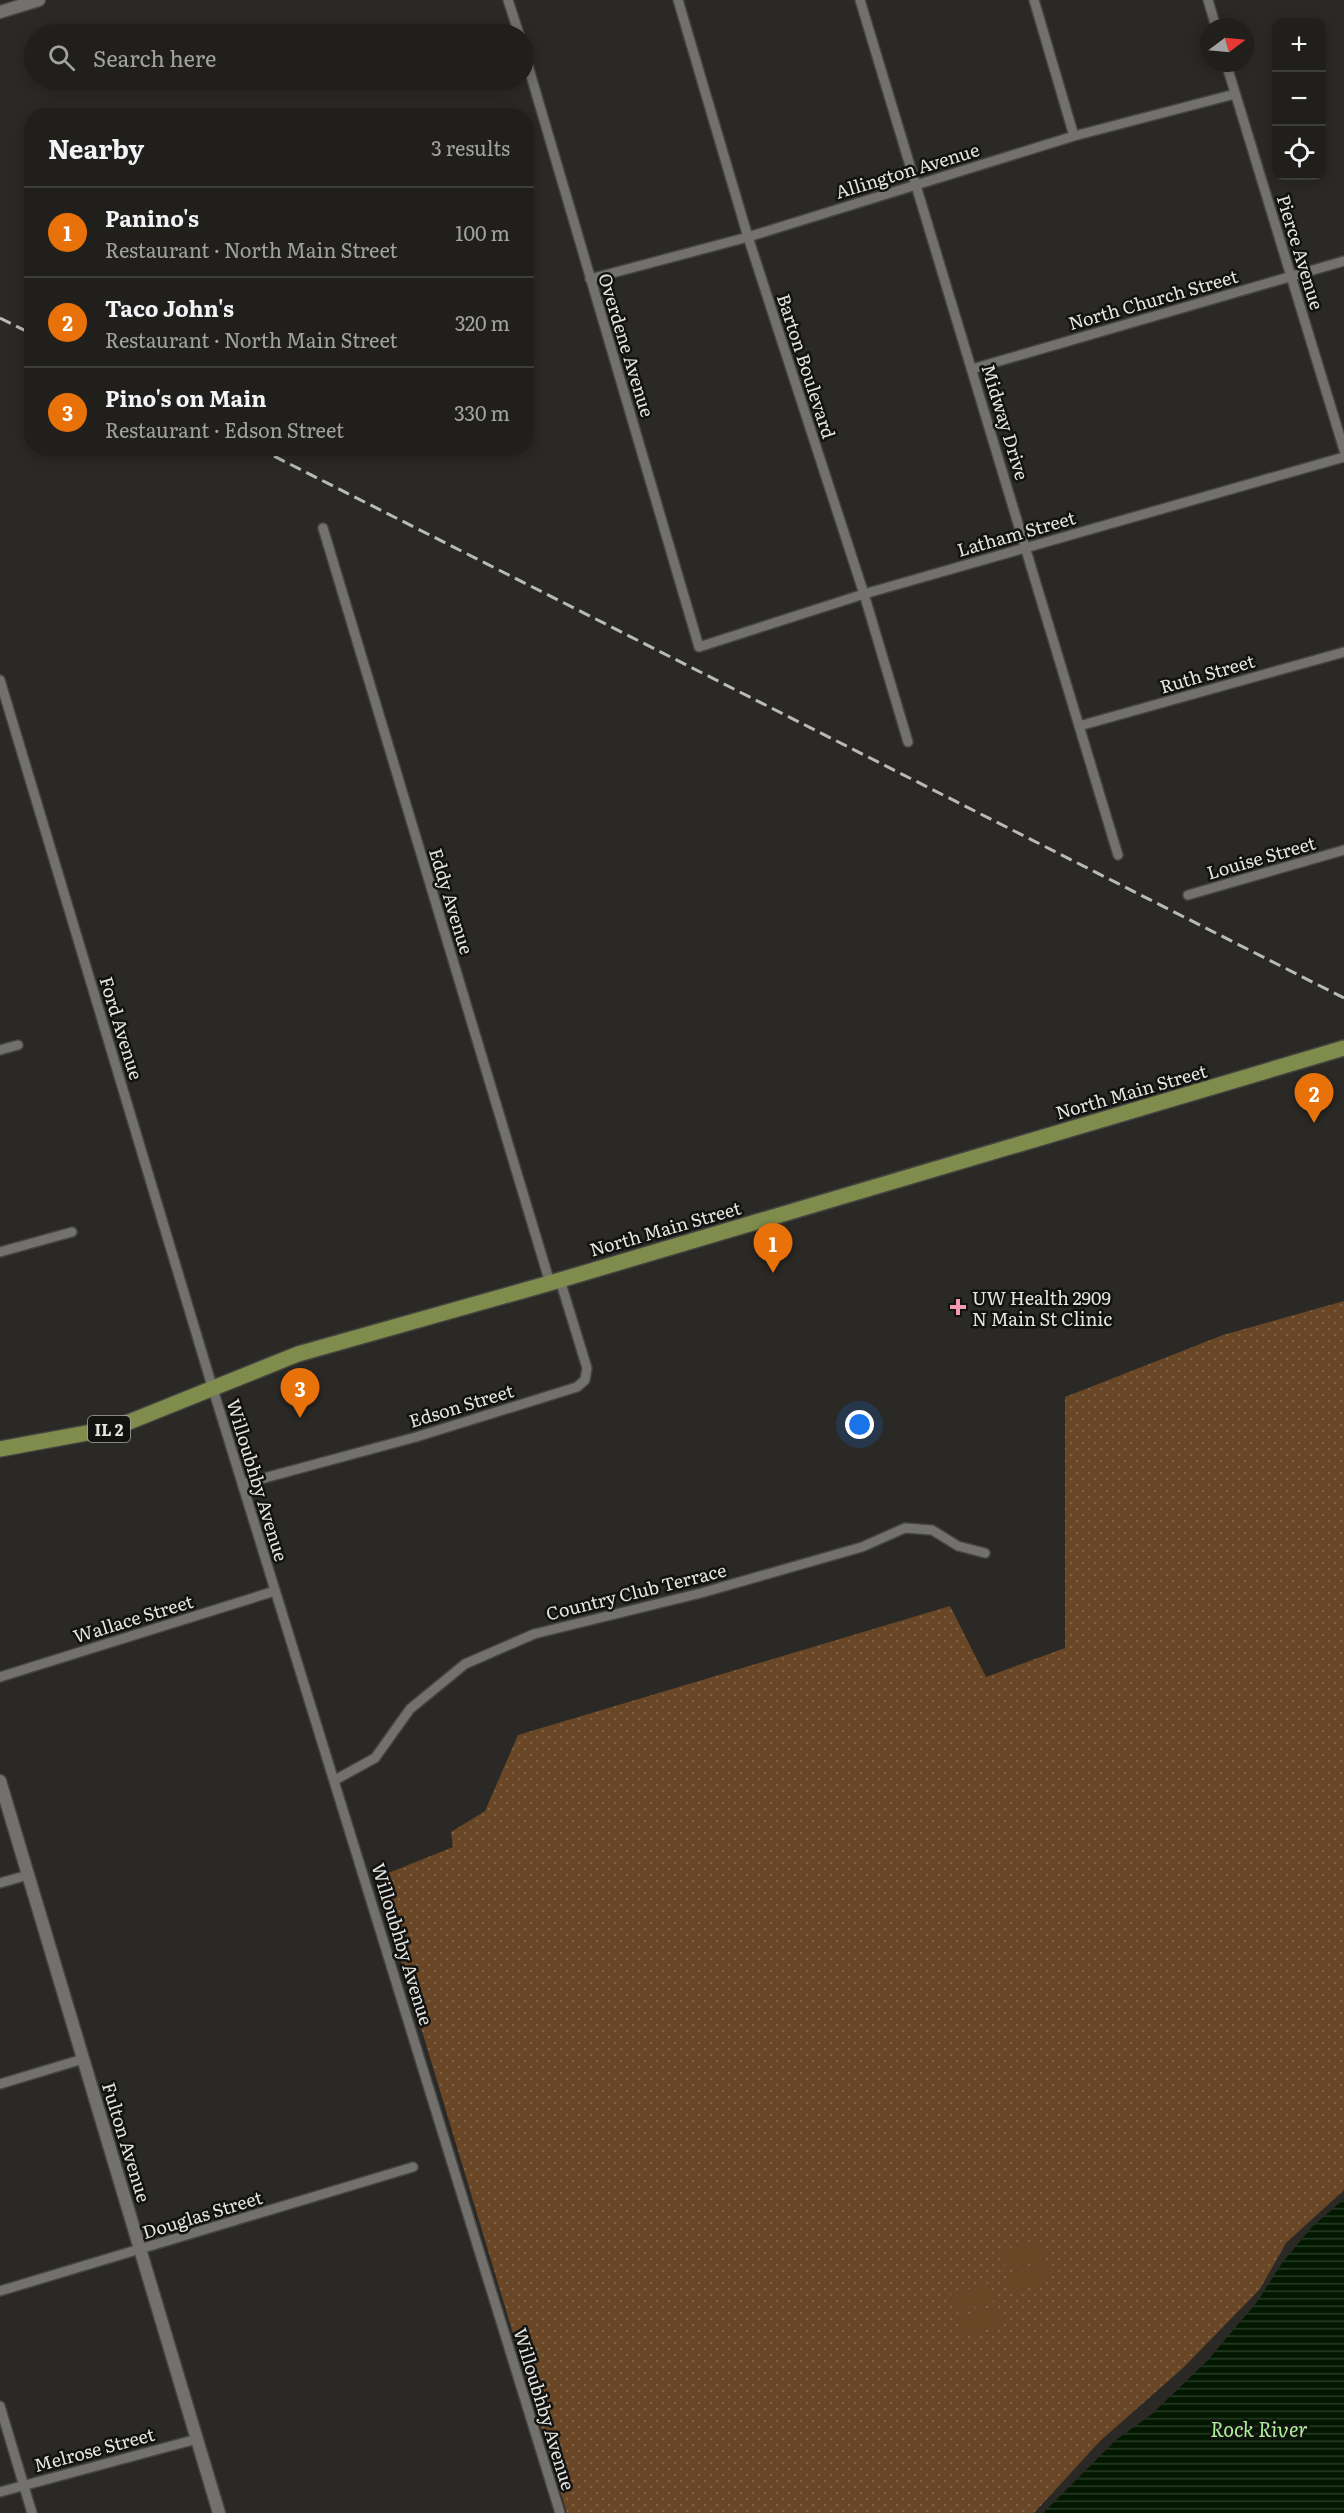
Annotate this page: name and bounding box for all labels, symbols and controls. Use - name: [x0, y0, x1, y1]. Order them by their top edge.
- north arrow: [1200, 18, 1254, 72]
- map controls: [1272, 18, 1326, 180]
- button: +: [1272, 18, 1326, 72]
- search box: [24, 24, 534, 90]
- icon: search: [45, 41, 78, 74]
- text: Search here: [93, 41, 216, 74]
- button: −: [1272, 72, 1326, 126]
- button: locate: [1272, 126, 1326, 180]
- text: Nearby: [48, 128, 144, 167]
- text: 3 results: [431, 132, 510, 162]
- street label: Allington Avenue: [832, 135, 982, 205]
- street label: Pierce Avenue: [1271, 191, 1331, 313]
- text: Panino's: [105, 201, 199, 234]
- text: 1: [63, 217, 72, 247]
- text: 100 m: [455, 217, 510, 247]
- text: Restaurant · North Main Street: [105, 234, 398, 264]
- street label: North Church Street: [1065, 262, 1242, 336]
- street label: Overdene Avenue: [592, 270, 662, 420]
- street label: Barton Boulevard: [771, 290, 843, 442]
- text: Taco John's: [105, 291, 234, 324]
- text: 2: [62, 307, 73, 337]
- text: 320 m: [455, 307, 510, 337]
- text: Restaurant · North Main Street: [105, 324, 398, 354]
- street label: Midway Drive: [976, 361, 1036, 483]
- text: Pino's on Main: [105, 381, 267, 414]
- text: 3: [62, 397, 73, 427]
- text: 330 m: [454, 397, 510, 427]
- text: Restaurant · Edson Street: [105, 414, 344, 444]
- street label: Latham Street: [954, 503, 1079, 563]
- street label: Ruth Street: [1156, 646, 1258, 699]
- street label: Louise Street: [1203, 828, 1319, 885]
- street label: Eddy Avenue: [423, 845, 481, 957]
- street label: Ford Avenue: [93, 973, 151, 1083]
- street label: North Main Street: [1052, 1056, 1210, 1126]
- pin: 2: [1294, 1074, 1334, 1123]
- street label: North Main Street: [586, 1193, 744, 1263]
- pin: 1: [754, 1224, 792, 1273]
- place label: UW Health 2909 N Main St Clinic: [972, 1284, 1112, 1332]
- marker: UW Health 2909 N Main St Clinic: [949, 1298, 967, 1316]
- pin: 3: [280, 1368, 320, 1418]
- street label: Edson Street: [405, 1376, 517, 1434]
- street label: Willoubhby Avenue: [220, 1395, 296, 1565]
- your location: [845, 1410, 874, 1439]
- road number: IL 2: [88, 1416, 130, 1442]
- street label: Country Club Terrace: [543, 1556, 729, 1626]
- street label: Wallace Street: [70, 1587, 197, 1649]
- street label: Willoubhby Avenue: [365, 1859, 441, 2029]
- street label: Fulton Avenue: [96, 2079, 158, 2205]
- street label: Douglas Street: [139, 2183, 266, 2245]
- street label: Willoubhby Avenue: [507, 2324, 583, 2494]
- water label: Rock River: [1210, 2413, 1308, 2443]
- street label: Melrose Street: [31, 2420, 158, 2478]

